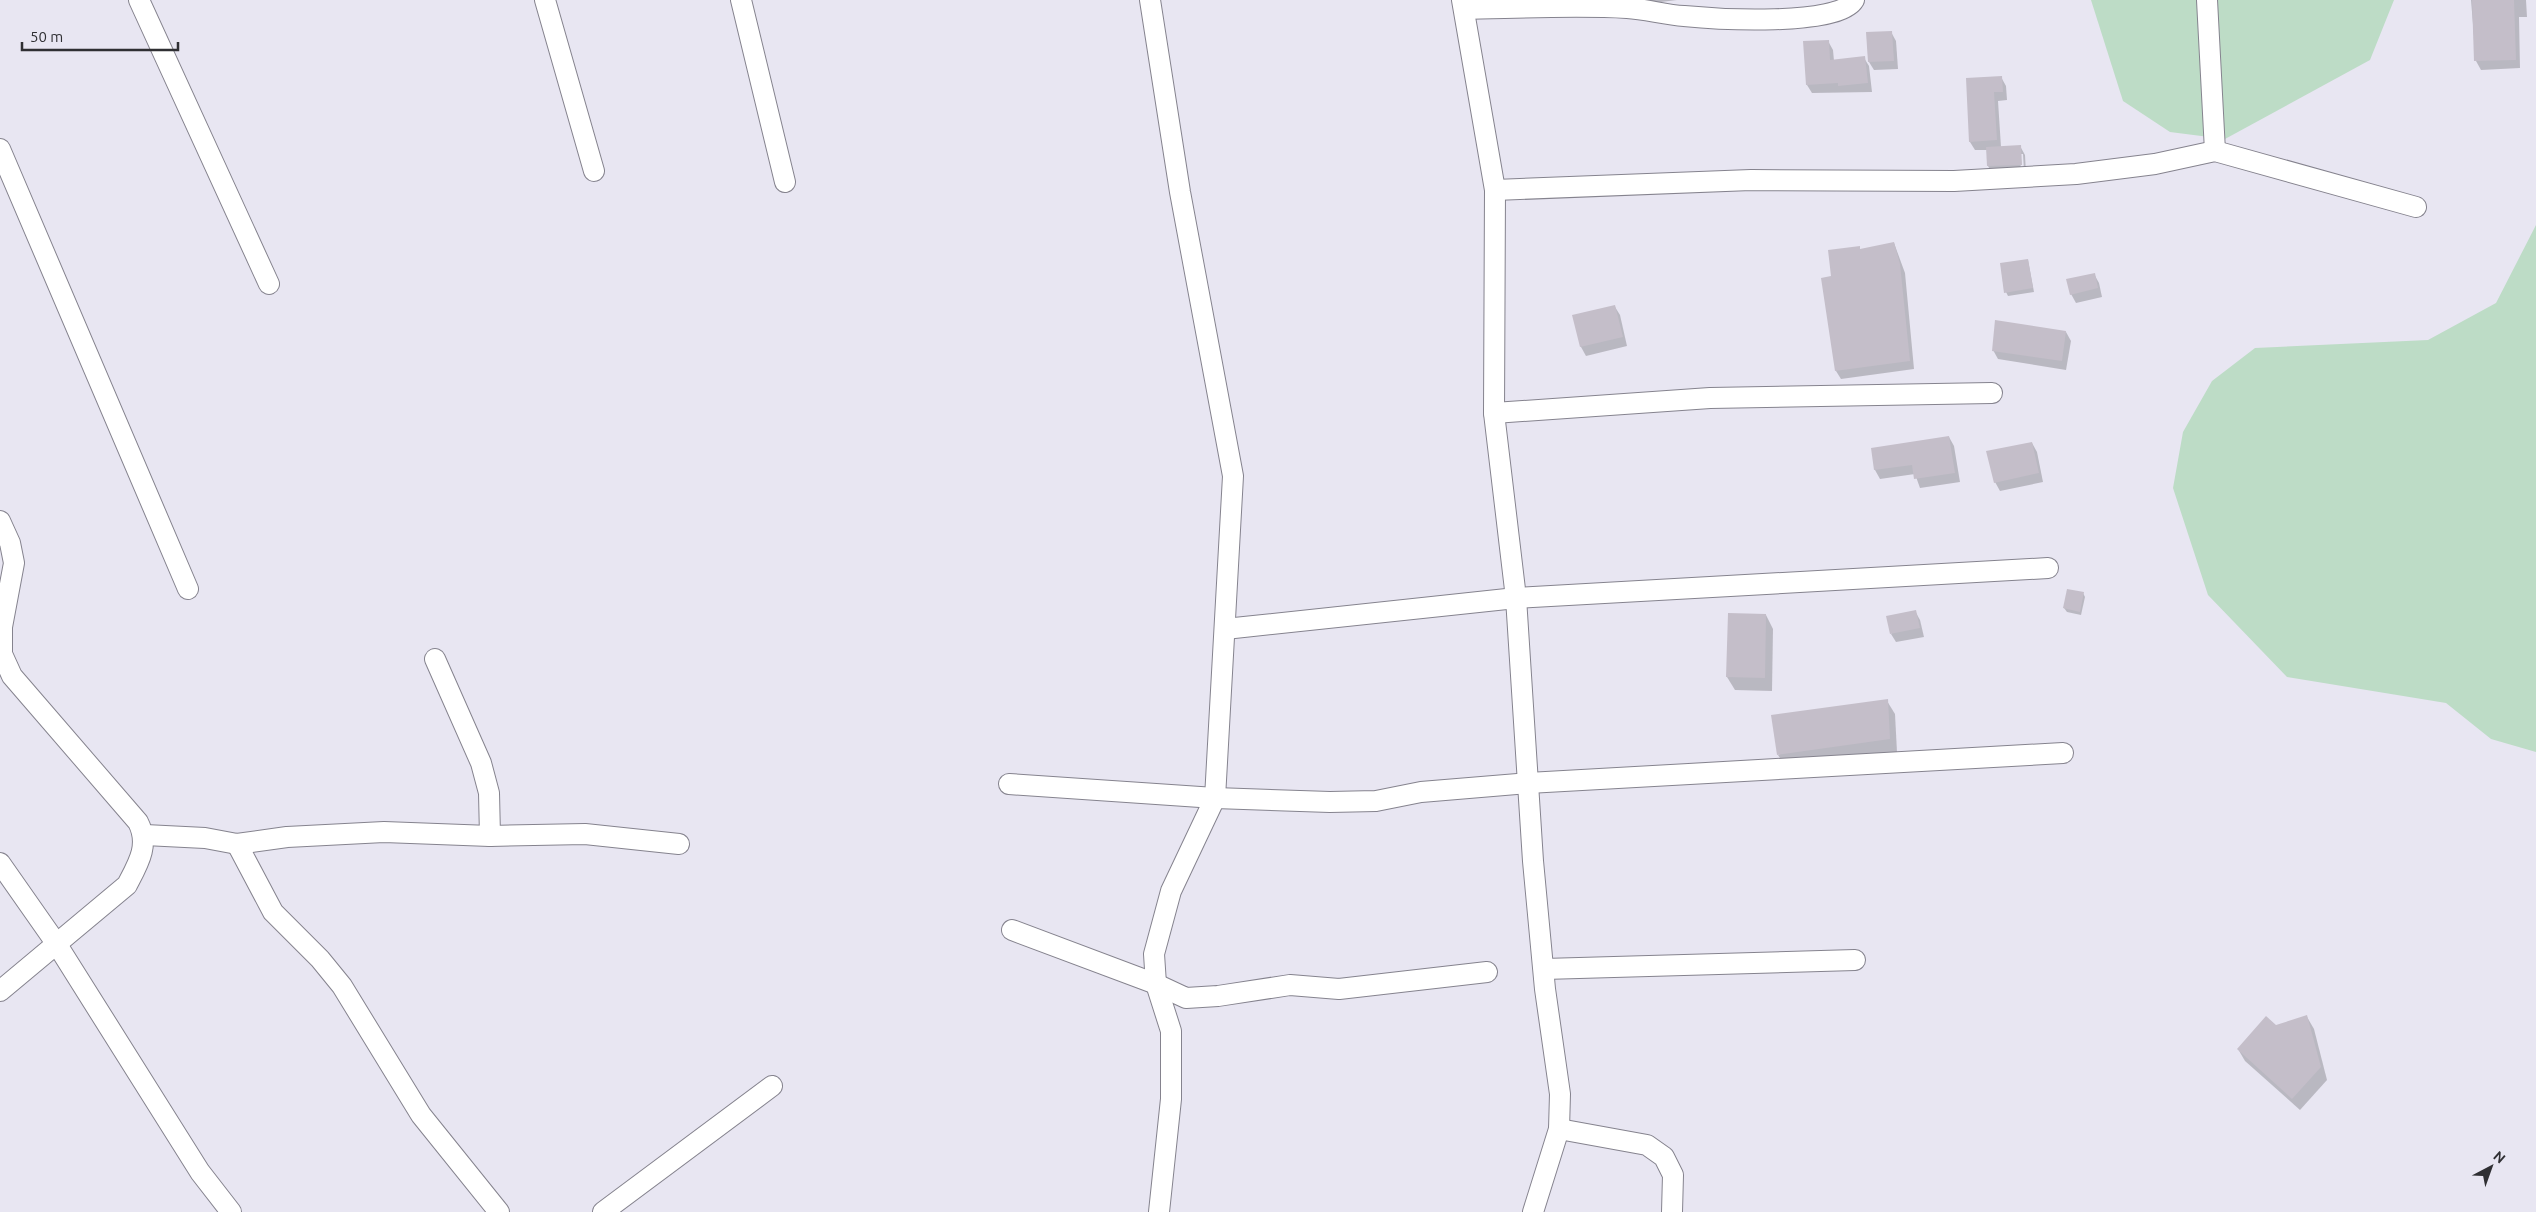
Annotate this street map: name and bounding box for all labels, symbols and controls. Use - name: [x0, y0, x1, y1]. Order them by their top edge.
- scale bar: [22, 20, 179, 52]
- text: 50 m: [30, 28, 63, 45]
- north arrow: [2466, 1142, 2516, 1192]
- text: N: [2490, 1148, 2509, 1167]

